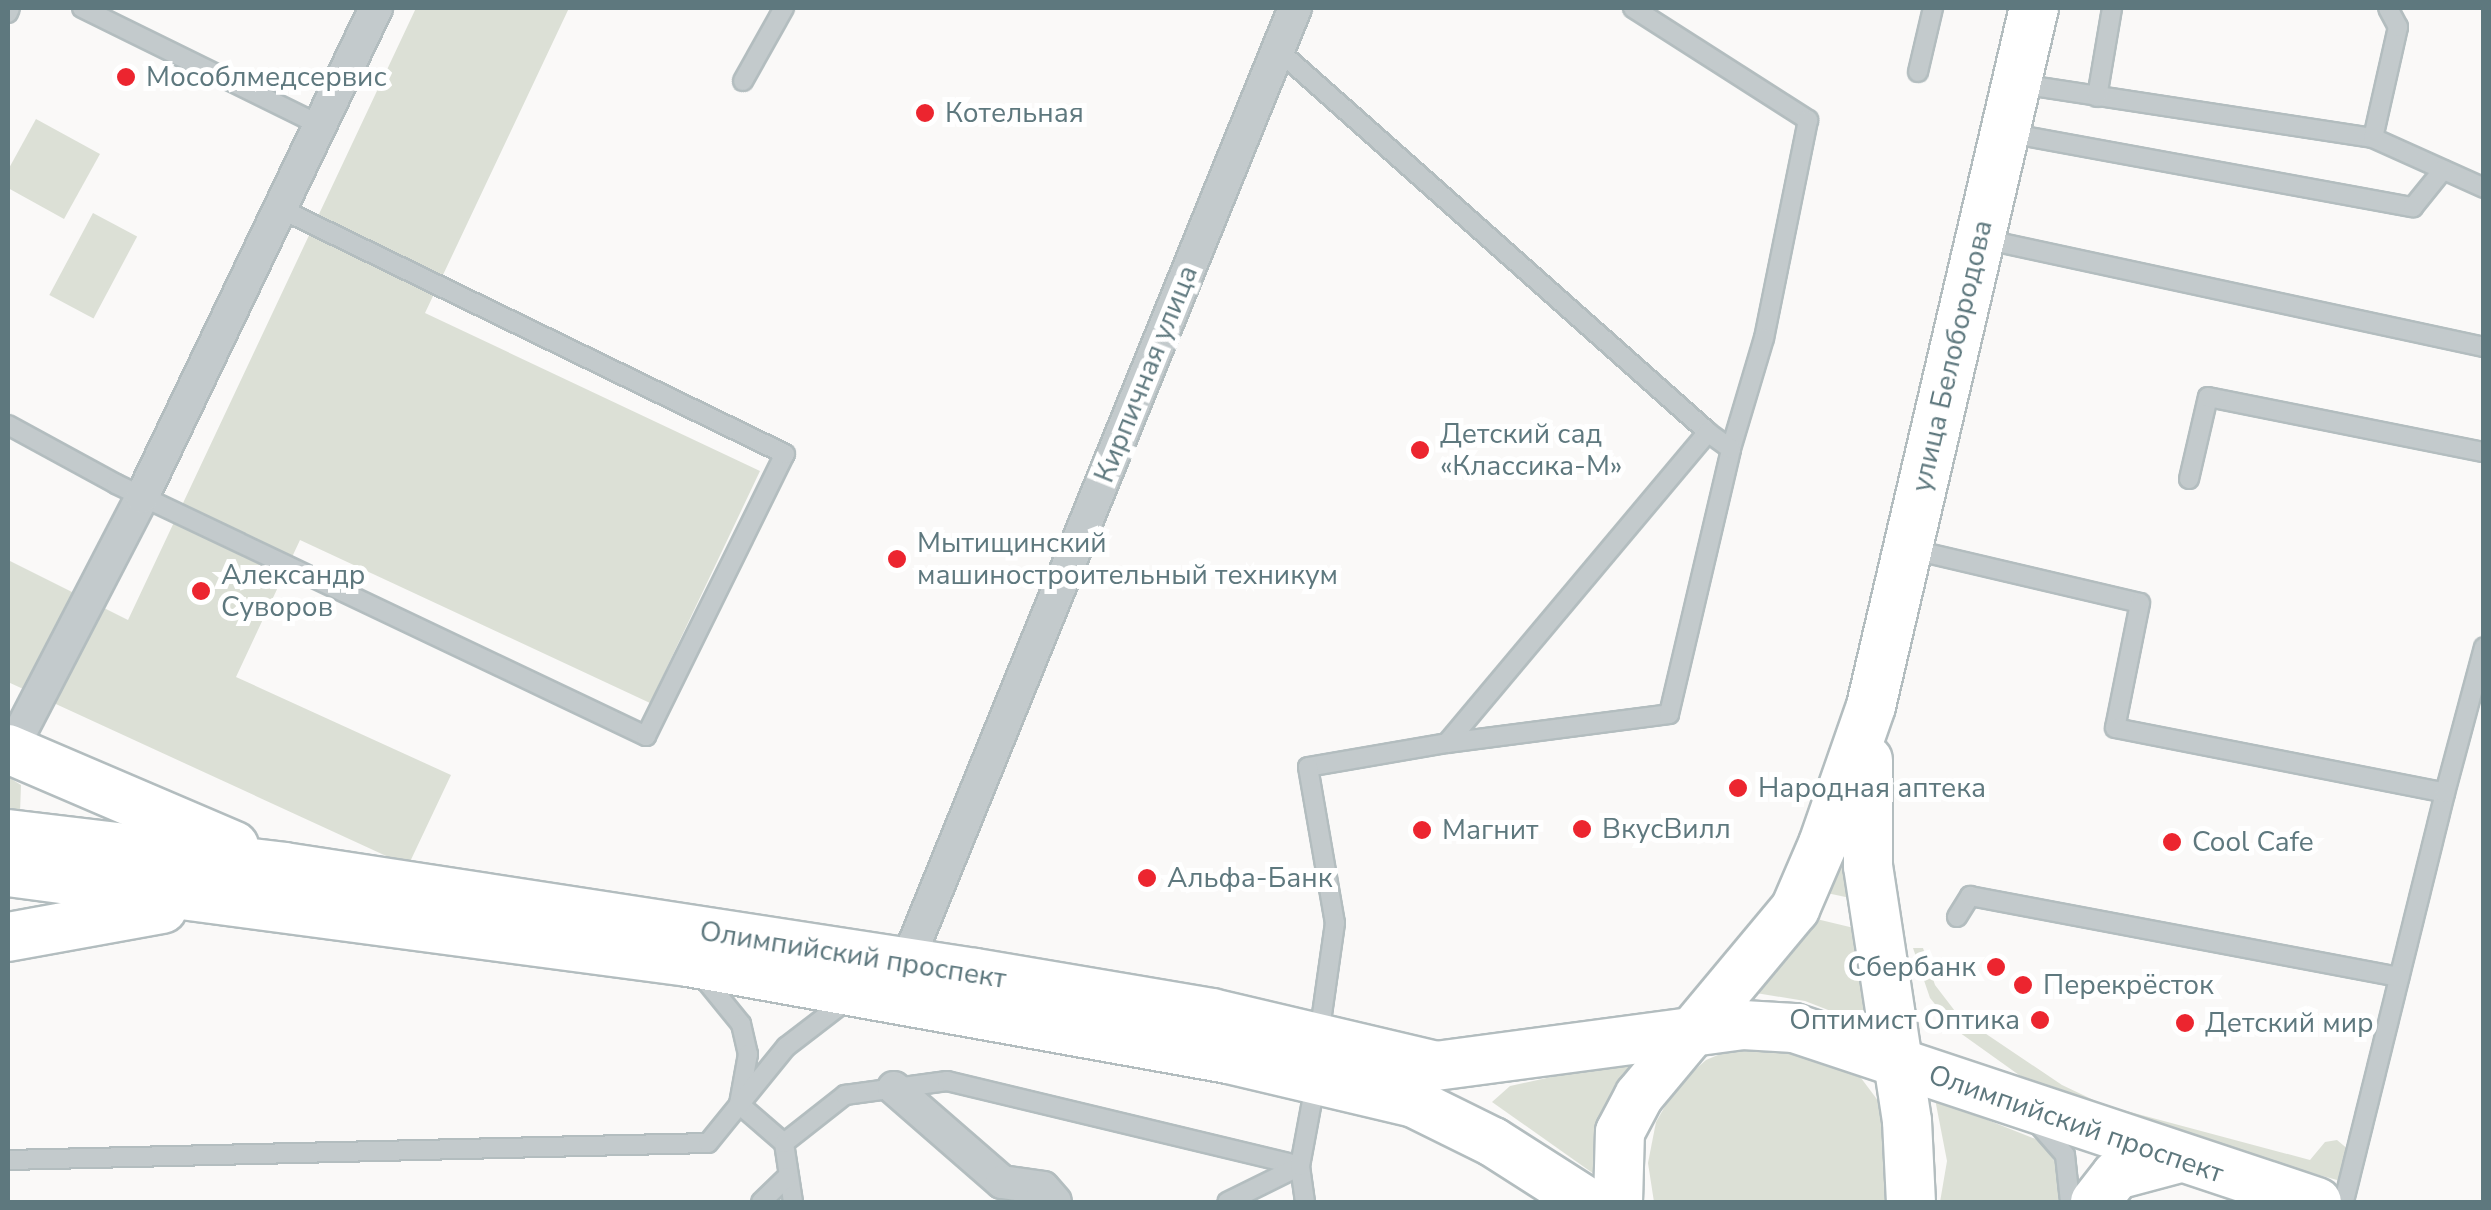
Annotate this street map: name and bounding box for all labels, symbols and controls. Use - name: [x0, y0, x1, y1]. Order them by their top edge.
- place label: Мособлмедсервис: [146, 60, 387, 94]
- marker: Мособлмедсервис: [115, 66, 137, 88]
- place label: Котельная: [945, 96, 1084, 130]
- marker: Котельная: [914, 102, 936, 124]
- street label: улица Белобородова: [1904, 217, 2000, 495]
- street label: Кирпичная улица: [1087, 261, 1205, 487]
- place label: Детский сад «Классика-М»: [1440, 417, 1622, 483]
- marker: Детский сад «Классика-М»: [1409, 439, 1431, 461]
- place label: Мытищинский машиностроительный техникум: [917, 526, 1338, 592]
- marker: Мытищинский машиностроительный техникум: [886, 548, 908, 570]
- place label: Александр Суворов: [221, 558, 365, 624]
- marker: Александр Суворов: [190, 580, 212, 602]
- place label: Народная аптека: [1758, 771, 1986, 805]
- marker: Народная аптека: [1727, 777, 1749, 799]
- place label: ВкусВилл: [1602, 812, 1731, 846]
- place label: Магнит: [1442, 813, 1538, 847]
- marker: ВкусВилл: [1571, 818, 1593, 840]
- marker: Магнит: [1411, 819, 1433, 841]
- place label: Cool Cafe: [2192, 825, 2314, 859]
- marker: Cool Cafe: [2161, 831, 2183, 853]
- place label: Альфа-Банк: [1167, 861, 1332, 895]
- marker: Альфа-Банк: [1136, 867, 1158, 889]
- street label: Олимпийский проспект: [697, 914, 1009, 996]
- place label: Сбербанк: [1847, 950, 1976, 984]
- marker: Сбербанк: [1985, 956, 2007, 978]
- place label: Перекрёсток: [2043, 968, 2214, 1002]
- marker: Перекрёсток: [2012, 974, 2034, 996]
- place label: Оптимист Оптика: [1789, 1003, 2020, 1037]
- place label: Детский мир: [2205, 1006, 2374, 1040]
- marker: Оптимист Оптика: [2029, 1009, 2051, 1031]
- marker: Детский мир: [2174, 1012, 2196, 1034]
- street label: Олимпийский проспект: [1924, 1058, 2228, 1190]

